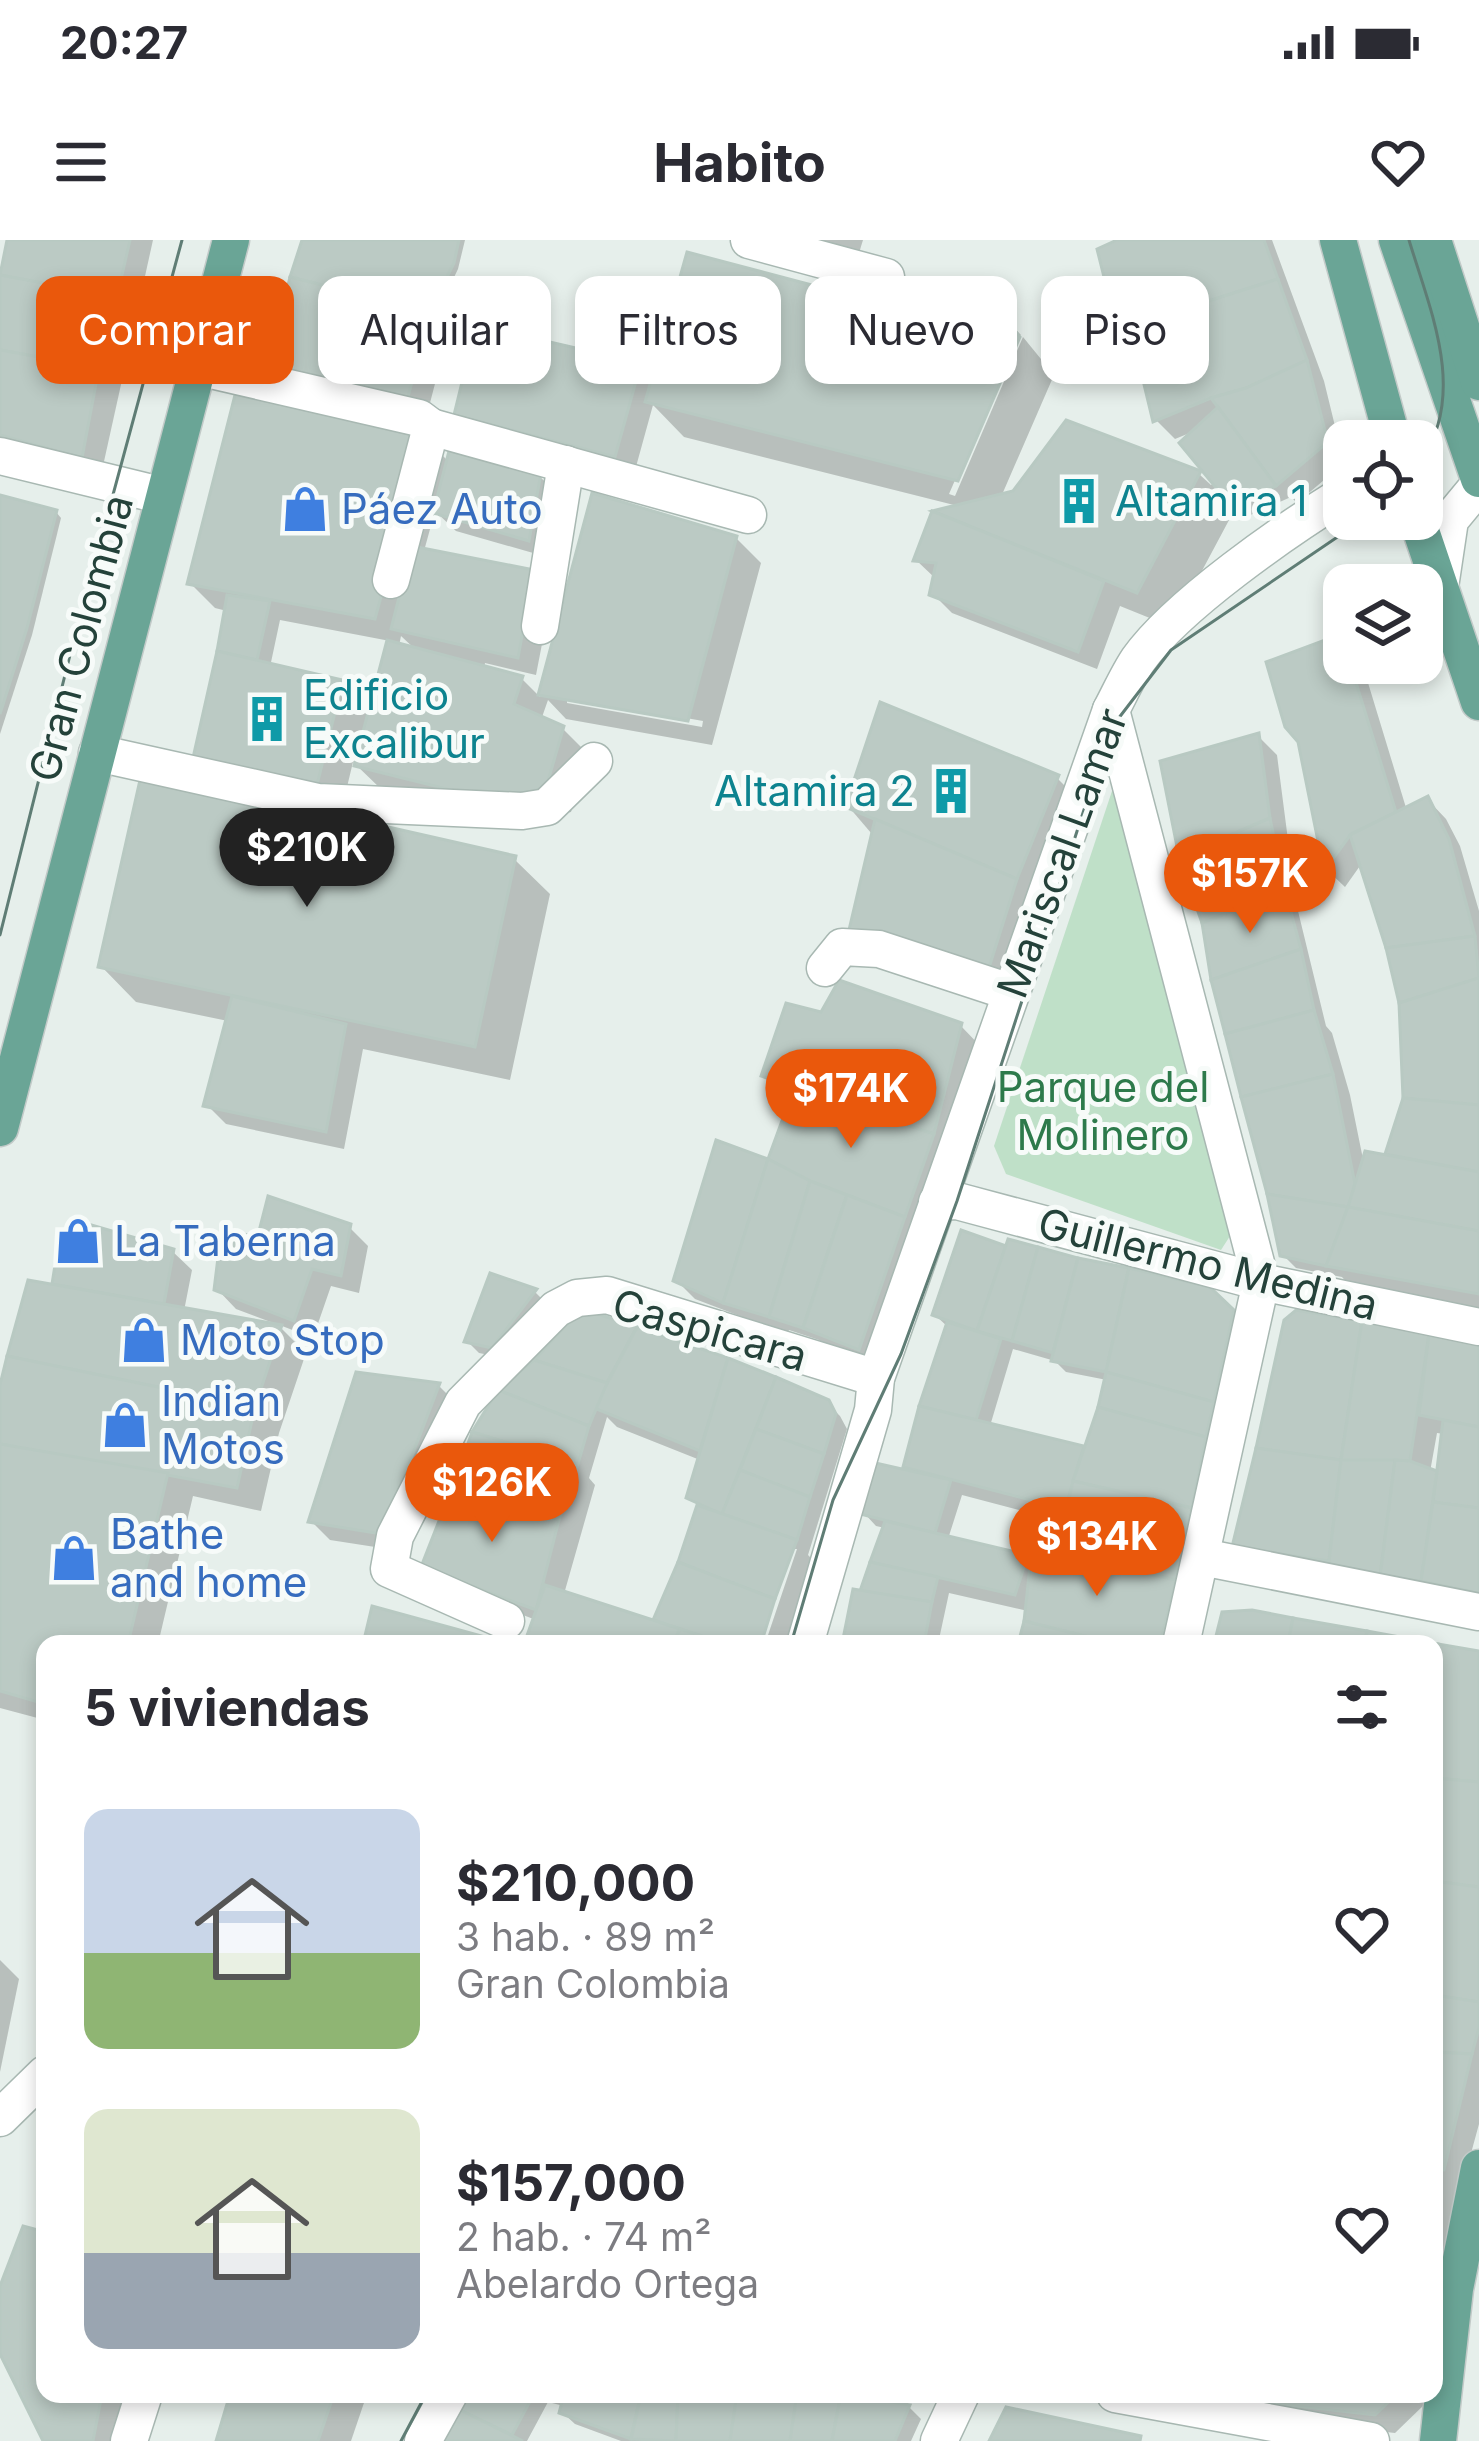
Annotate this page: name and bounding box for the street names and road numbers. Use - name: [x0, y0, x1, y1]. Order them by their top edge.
- street label: Gran Colombia: [18, 489, 143, 787]
- street label: Mariscal Lamar: [986, 701, 1137, 1004]
- street label: Guillermo Medina: [1033, 1197, 1383, 1330]
- street label: Caspicara: [607, 1277, 813, 1382]

